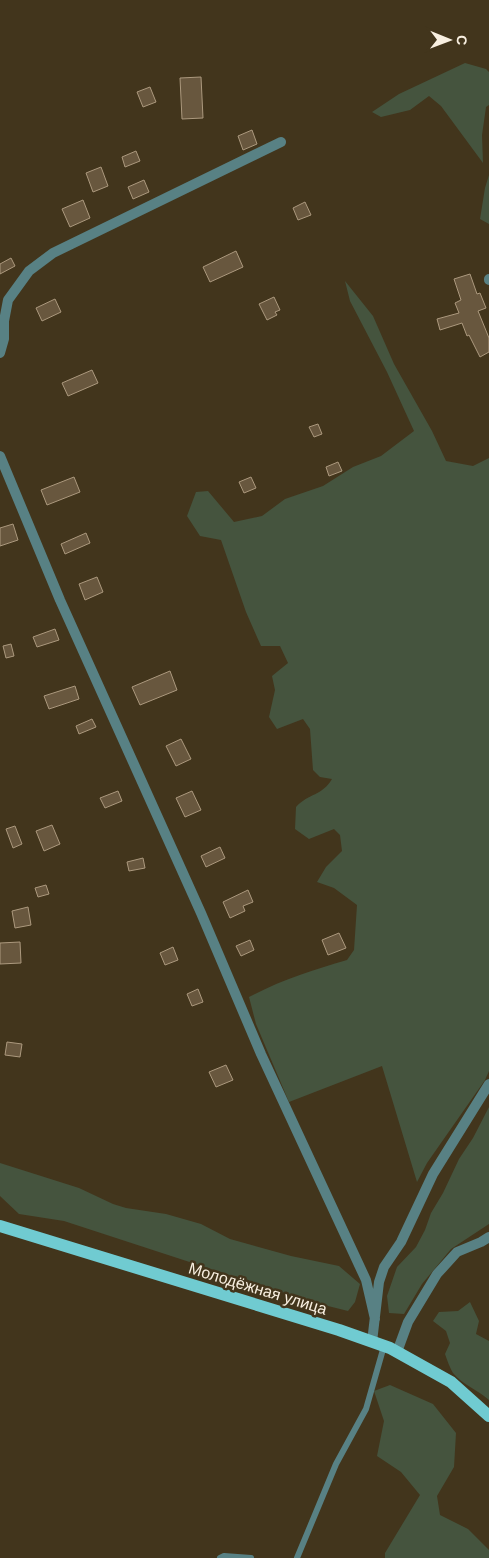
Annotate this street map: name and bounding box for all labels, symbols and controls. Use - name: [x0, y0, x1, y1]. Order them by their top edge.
- north arrow: [424, 15, 474, 65]
- text: С: [454, 35, 470, 45]
- street label: Молодёжная улица: [187, 1259, 329, 1318]

